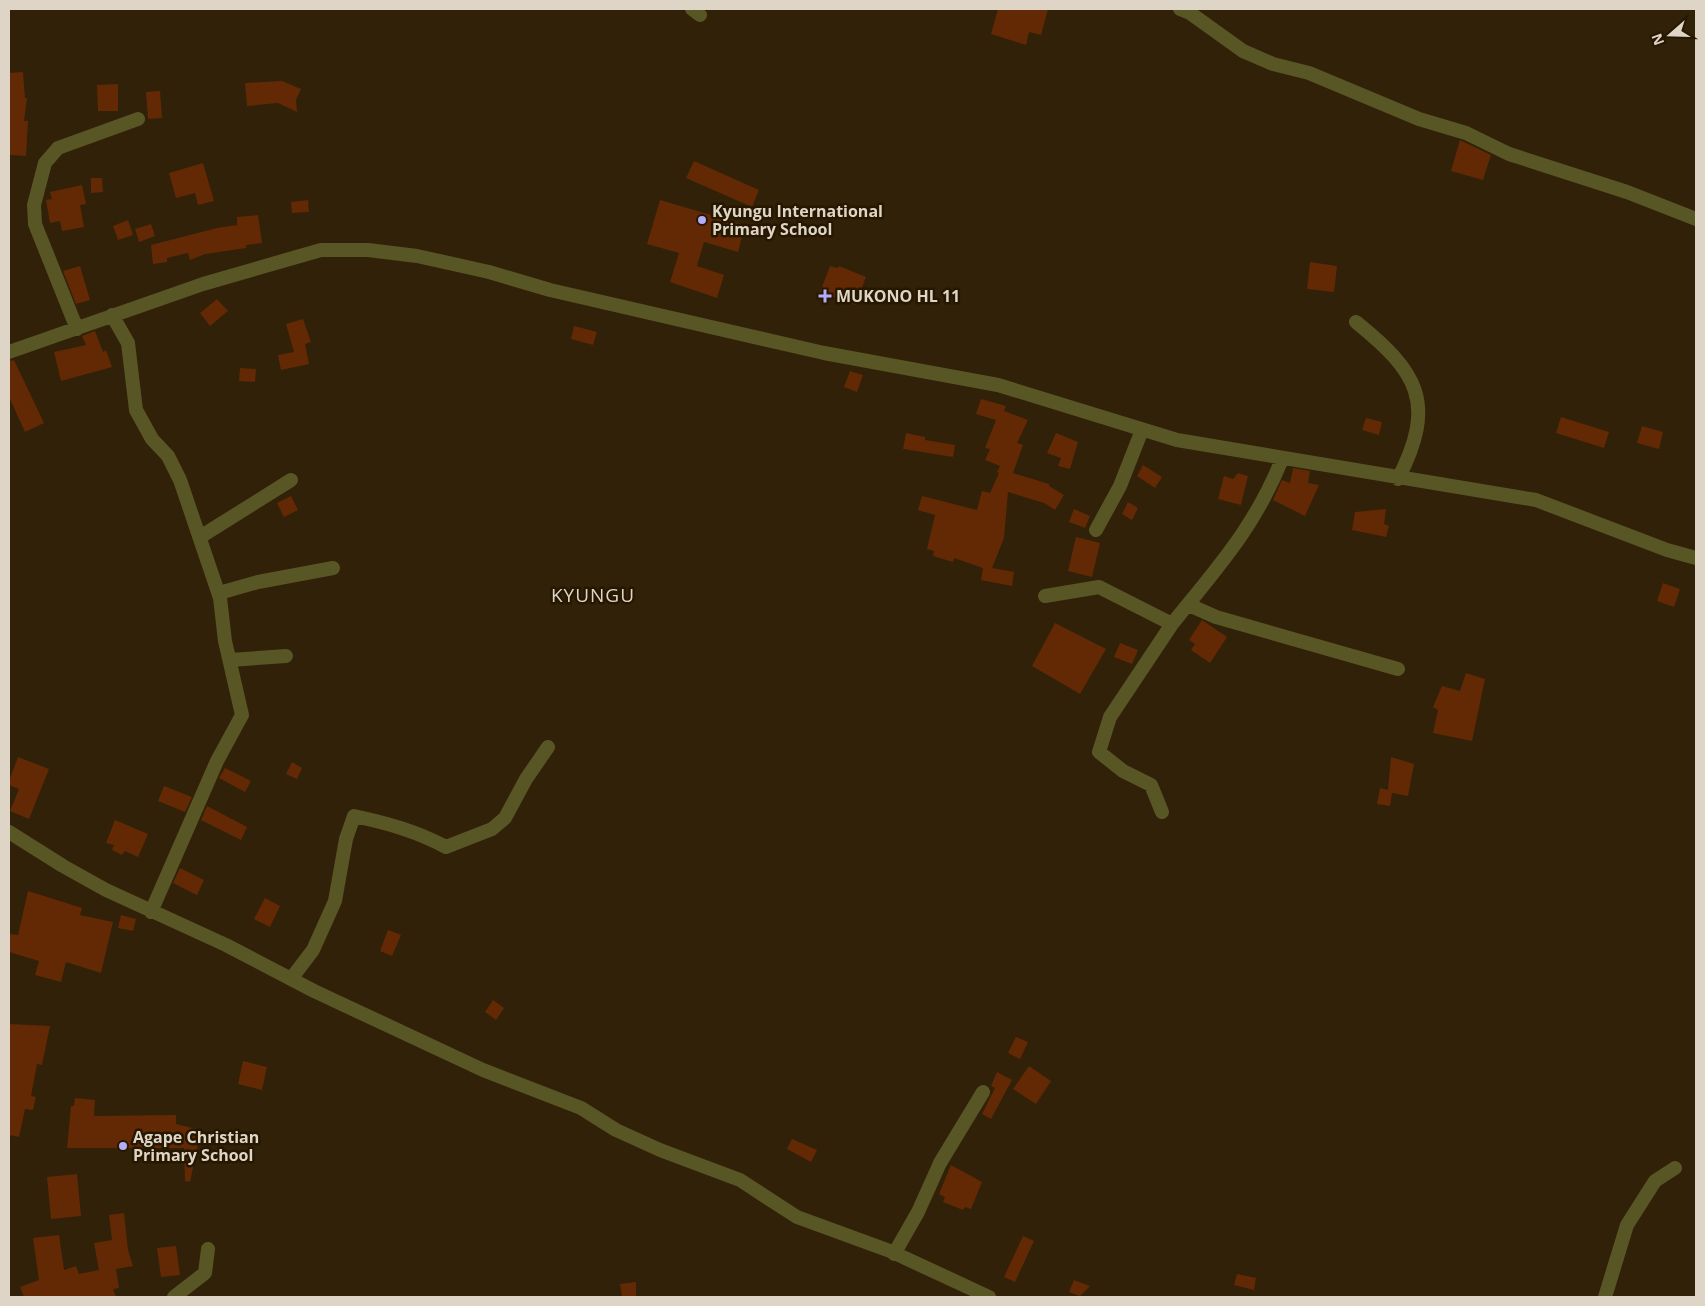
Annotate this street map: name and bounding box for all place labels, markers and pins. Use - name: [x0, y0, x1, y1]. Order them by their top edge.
- place label: Kyungu International Primary School: [712, 200, 883, 240]
- marker: Kyungu International Primary School: [696, 214, 708, 226]
- place label: MUKONO HL 11: [836, 285, 960, 307]
- marker: MUKONO HL 11: [818, 289, 832, 303]
- place label: Agape Christian Primary School: [133, 1126, 259, 1166]
- marker: Agape Christian Primary School: [117, 1140, 129, 1152]

